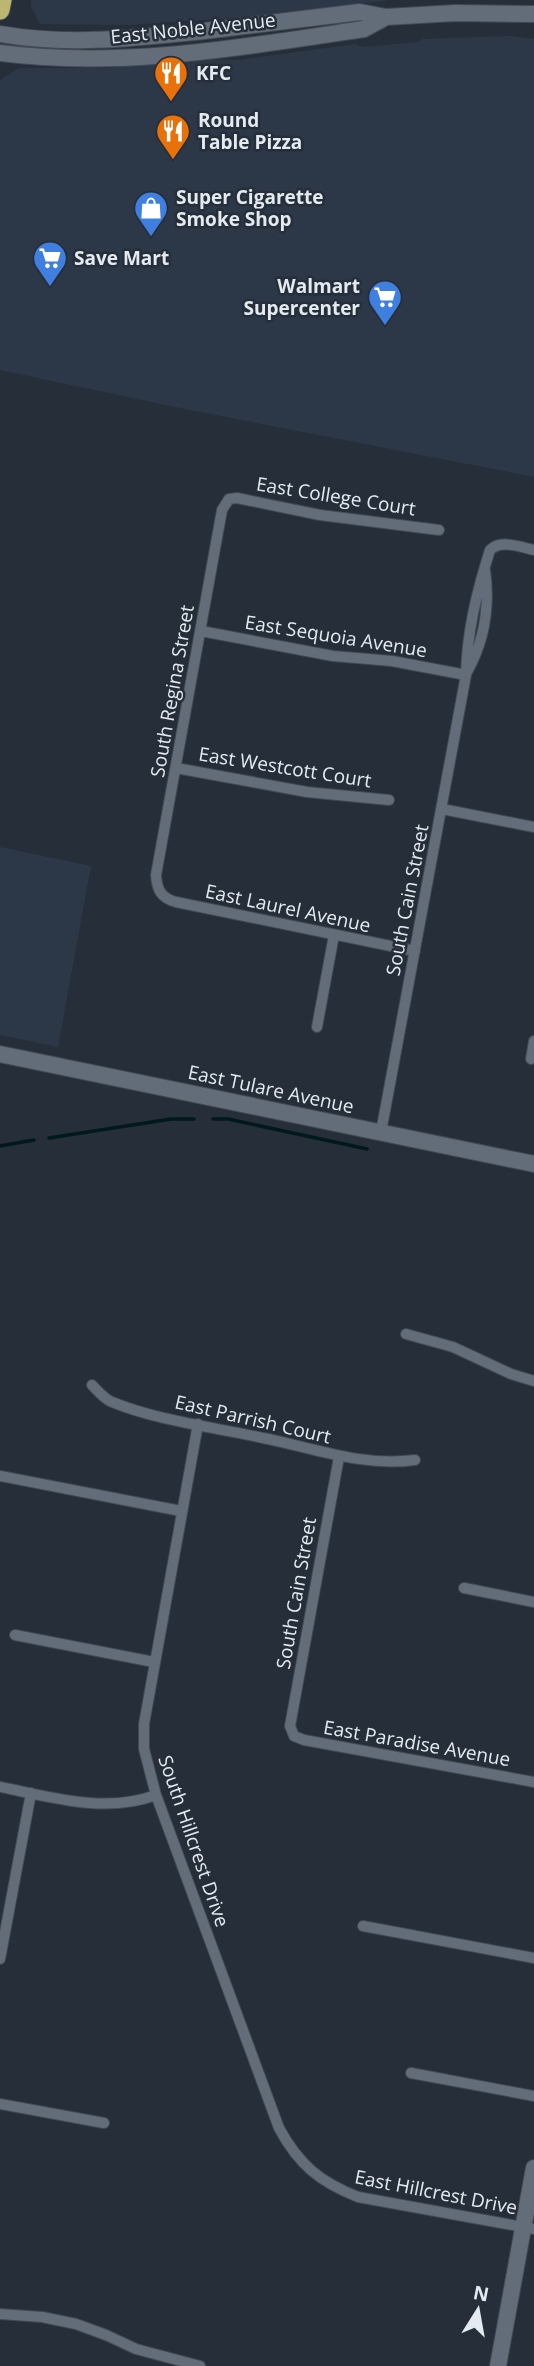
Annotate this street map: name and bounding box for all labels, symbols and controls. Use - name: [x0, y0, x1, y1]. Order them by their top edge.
- street label: East Noble Avenue: [109, 6, 277, 50]
- restaurant icon: KFC: [152, 54, 190, 103]
- place label: KFC: [196, 60, 231, 86]
- place label: Round Table Pizza: [198, 107, 302, 155]
- restaurant icon: Round Table Pizza: [154, 112, 192, 161]
- place label: Super Cigarette Smoke Shop: [176, 184, 323, 232]
- shop icon: Super Cigarette Smoke Shop: [132, 189, 170, 238]
- supermarket icon: Save Mart: [31, 239, 69, 288]
- place label: Save Mart: [74, 245, 169, 271]
- place label: Walmart Supercenter: [244, 273, 360, 321]
- supermarket icon: Walmart Supercenter: [366, 278, 404, 327]
- street label: East College Court: [254, 471, 418, 521]
- street label: South Regina Street: [144, 603, 200, 779]
- street label: East Sequoia Avenue: [243, 609, 429, 663]
- street label: East Westcott Court: [197, 741, 373, 794]
- street label: South Cain Street: [380, 822, 434, 978]
- street label: East Laurel Avenue: [203, 878, 373, 938]
- street label: East Tulare Avenue: [186, 1059, 356, 1119]
- street label: East Parrish Court: [172, 1388, 334, 1450]
- street label: South Cain Street: [270, 1515, 322, 1671]
- street label: East Paradise Avenue: [321, 1714, 513, 1772]
- street label: South Hillcrest Drive: [152, 1752, 236, 1930]
- street label: East Hillcrest Drive: [352, 2163, 520, 2221]
- north arrow: [443, 2275, 513, 2345]
- text: N: [471, 2279, 491, 2308]

